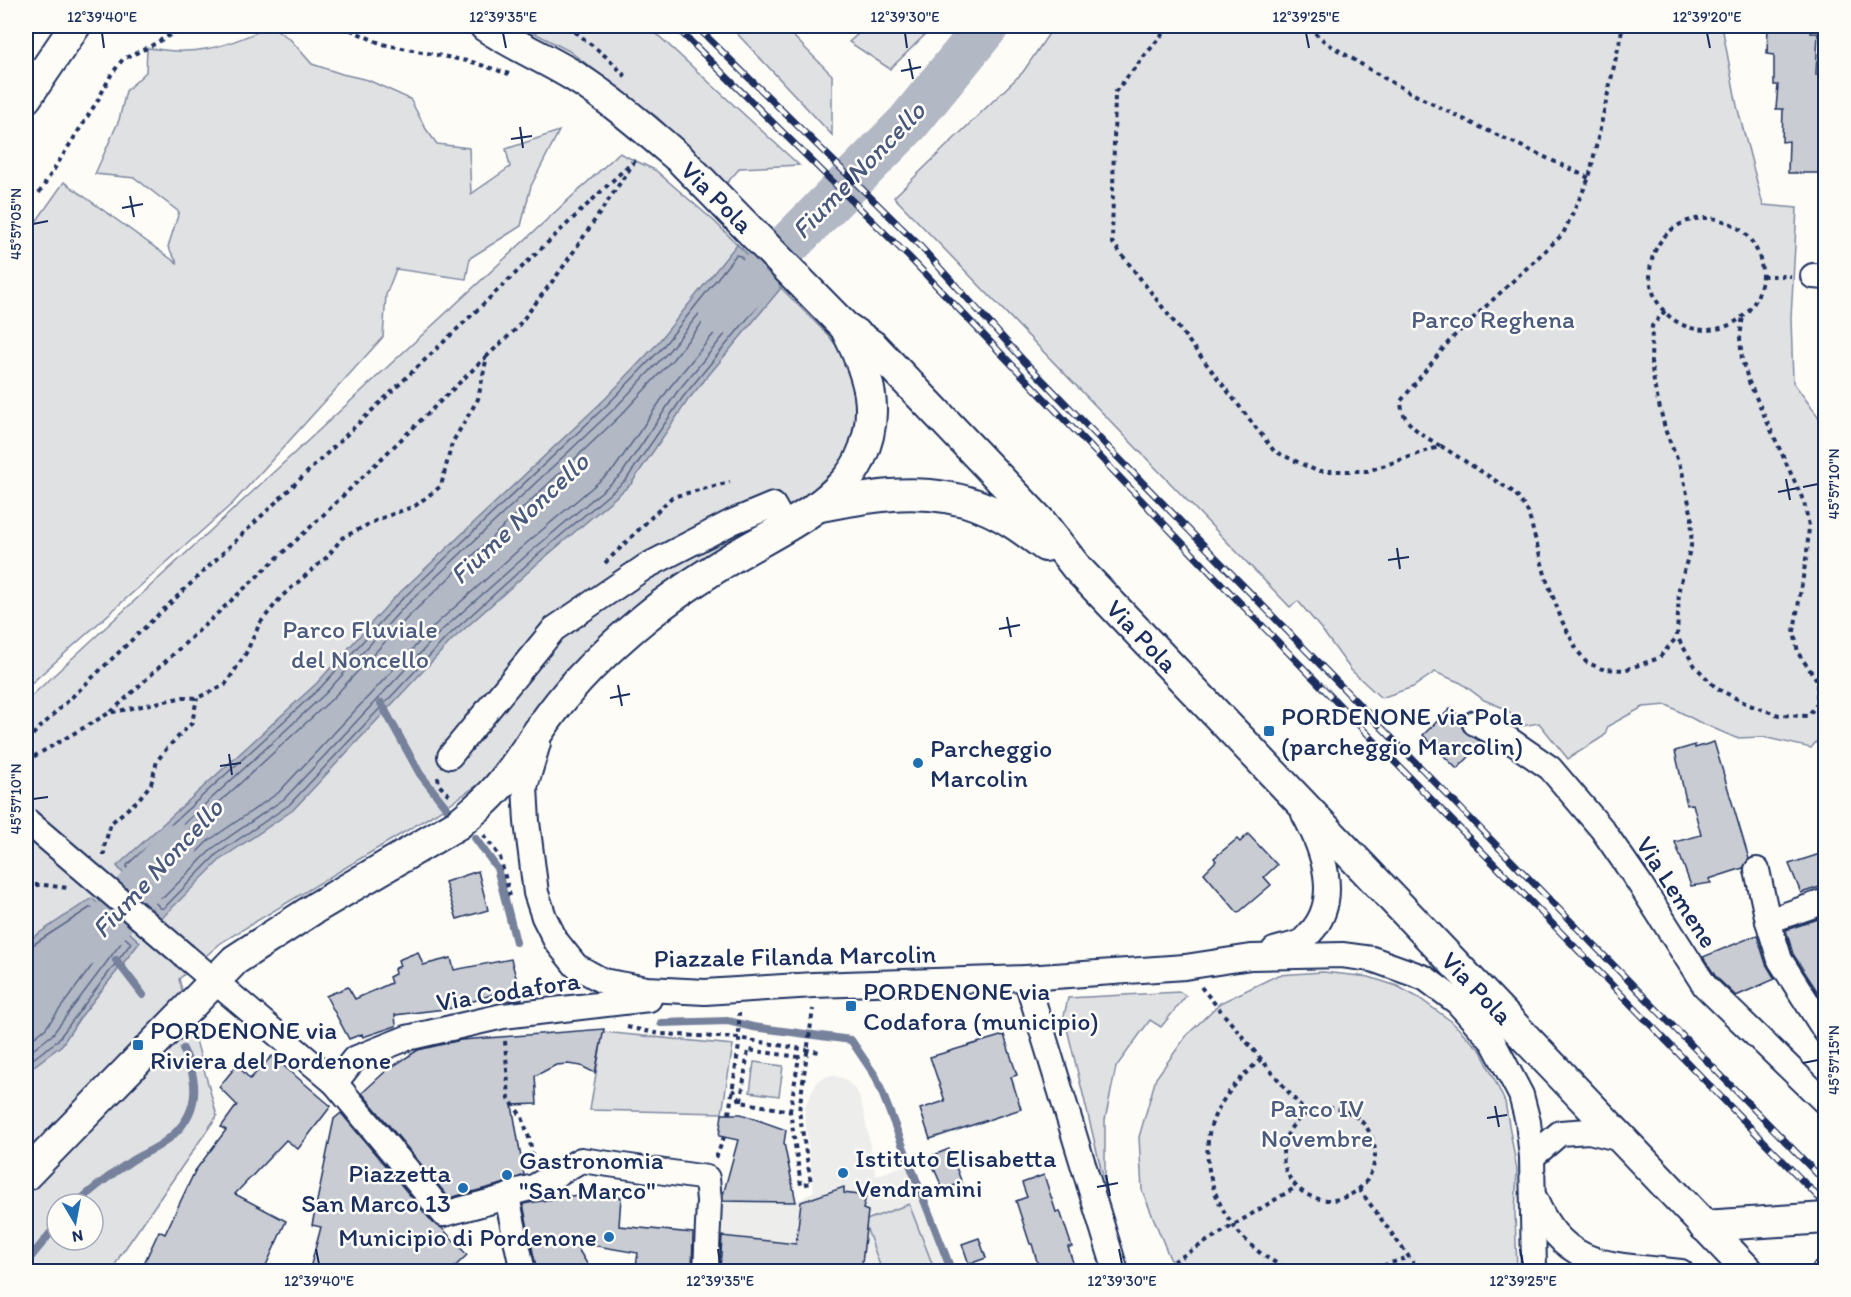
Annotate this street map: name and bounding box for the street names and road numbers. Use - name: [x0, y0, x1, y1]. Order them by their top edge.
- street label: Via Pola: [674, 154, 760, 240]
- street label: Via Pola: [1099, 593, 1185, 680]
- street label: Via Lemene: [1629, 830, 1725, 954]
- street label: Piazzale Filanda Marcolin: [653, 938, 937, 974]
- street label: Via Pola: [1434, 945, 1520, 1032]
- street label: Via Codafora: [434, 964, 583, 1018]

